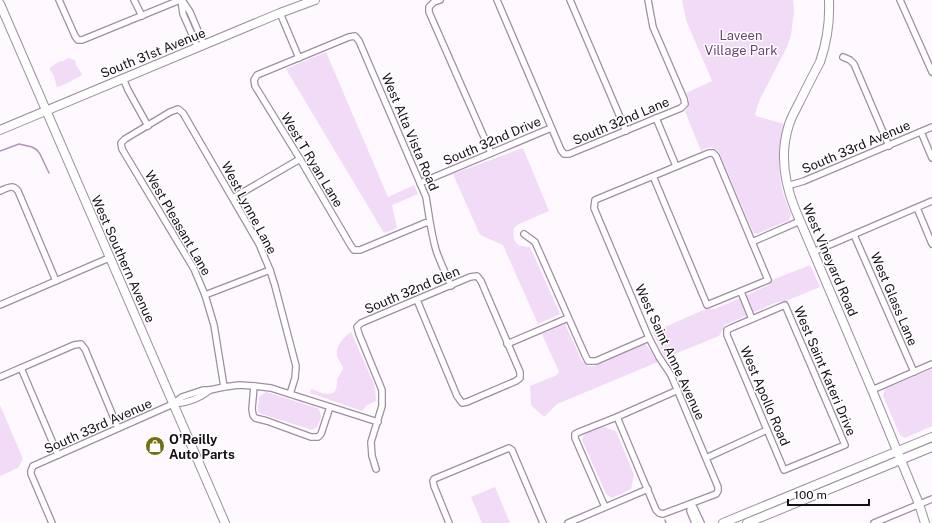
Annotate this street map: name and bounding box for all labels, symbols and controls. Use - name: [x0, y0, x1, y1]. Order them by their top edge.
- street label: South 31st Avenue: [98, 25, 208, 81]
- park label: Laveen Village Park: [705, 28, 777, 58]
- street label: West Alta Vista Road: [378, 71, 442, 193]
- street label: South 32nd Lane: [571, 94, 671, 148]
- street label: West T Ryan Lane: [278, 110, 346, 210]
- street label: South 32nd Drive: [441, 114, 543, 168]
- street label: South 33rd Avenue: [800, 117, 912, 177]
- street label: West Lynne Lane: [218, 159, 280, 257]
- street label: West Pleasant Lane: [142, 168, 214, 278]
- street label: West Southern Avenue: [88, 193, 158, 325]
- street label: West Vineyard Road: [799, 201, 861, 319]
- street label: West Glass Lane: [868, 250, 920, 348]
- street label: South 32nd Glen: [362, 263, 462, 317]
- street label: West Saint Anne Avenue: [632, 282, 708, 422]
- street label: West Saint Kateri Drive: [791, 304, 859, 438]
- street label: West Apollo Road: [737, 344, 793, 448]
- street label: South 33rd Avenue: [42, 396, 154, 456]
- place label: O'Reilly Auto Parts: [169, 432, 235, 462]
- shop icon: O'Reilly Auto Parts: [144, 435, 166, 457]
- scale bar: [788, 481, 869, 507]
- text: 100 m: [794, 488, 827, 502]

